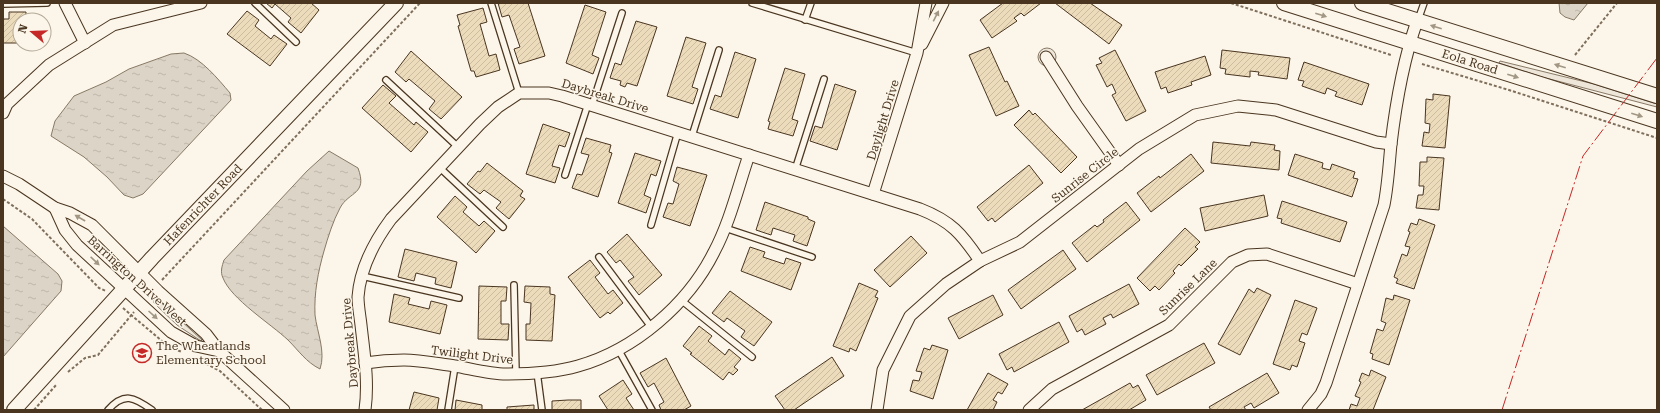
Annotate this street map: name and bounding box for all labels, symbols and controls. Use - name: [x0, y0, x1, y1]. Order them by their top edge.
- one-way arrow: [933, 10, 939, 21]
- north arrow: [12, 12, 52, 52]
- one-way arrow: [1315, 12, 1327, 18]
- text: N: [15, 22, 31, 35]
- one-way arrow: [1430, 24, 1442, 30]
- street label: Eola Road: [1440, 46, 1500, 77]
- one-way arrow: [1554, 63, 1566, 69]
- one-way arrow: [1507, 73, 1519, 79]
- street label: Daybreak Drive: [560, 76, 651, 116]
- street label: Daylight Drive: [864, 78, 902, 162]
- one-way arrow: [1632, 112, 1644, 118]
- street label: Sunrise Circle: [1049, 144, 1122, 206]
- street label: Hafenrichter Road: [161, 161, 245, 248]
- one-way arrow: [74, 215, 86, 222]
- street label: Barrington Drive West: [85, 233, 190, 329]
- one-way arrow: [90, 256, 100, 266]
- street label: Sunrise Lane: [1156, 256, 1220, 318]
- street label: Daybreak Drive: [339, 297, 361, 389]
- one-way arrow: [148, 311, 158, 320]
- place label: The Wheatlands Elementary School: [156, 339, 266, 367]
- school or university icon: The Wheatlands Elementary School: [131, 342, 153, 364]
- street label: Twilight Drive: [430, 343, 514, 367]

